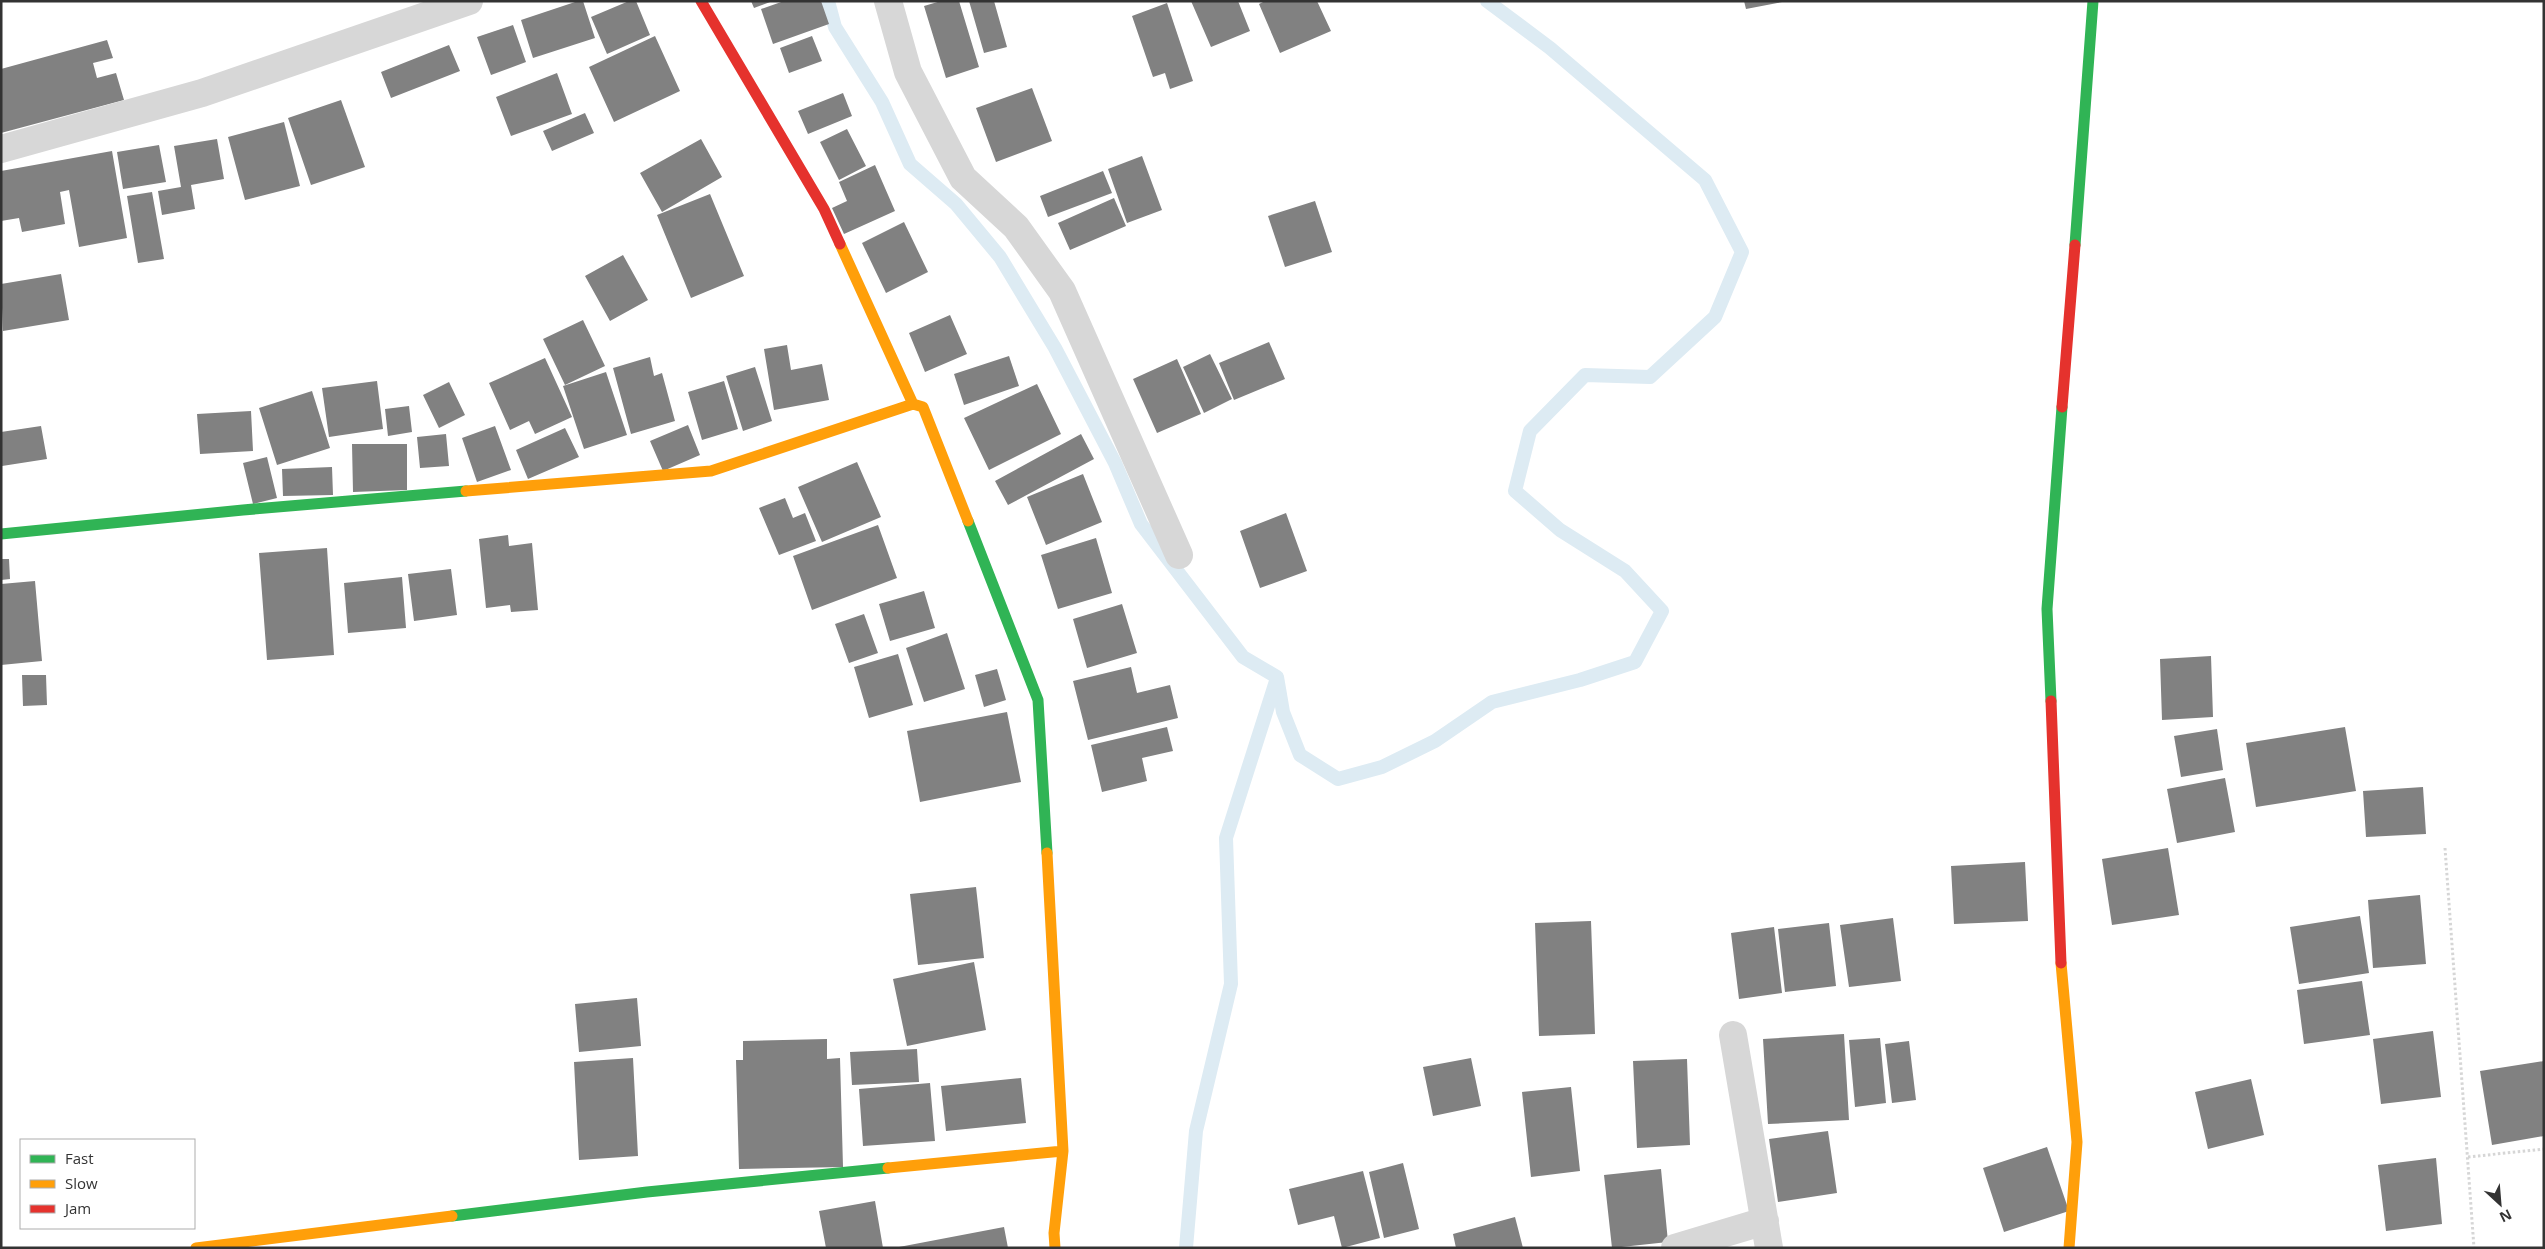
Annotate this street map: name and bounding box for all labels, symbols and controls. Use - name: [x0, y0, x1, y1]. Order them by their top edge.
- legend: [20, 1139, 195, 1229]
- text: Fast: [65, 1148, 94, 1168]
- text: Slow: [65, 1173, 98, 1193]
- north arrow: [2475, 1179, 2525, 1229]
- text: Jam: [63, 1198, 91, 1218]
- text: N: [2497, 1205, 2515, 1227]

